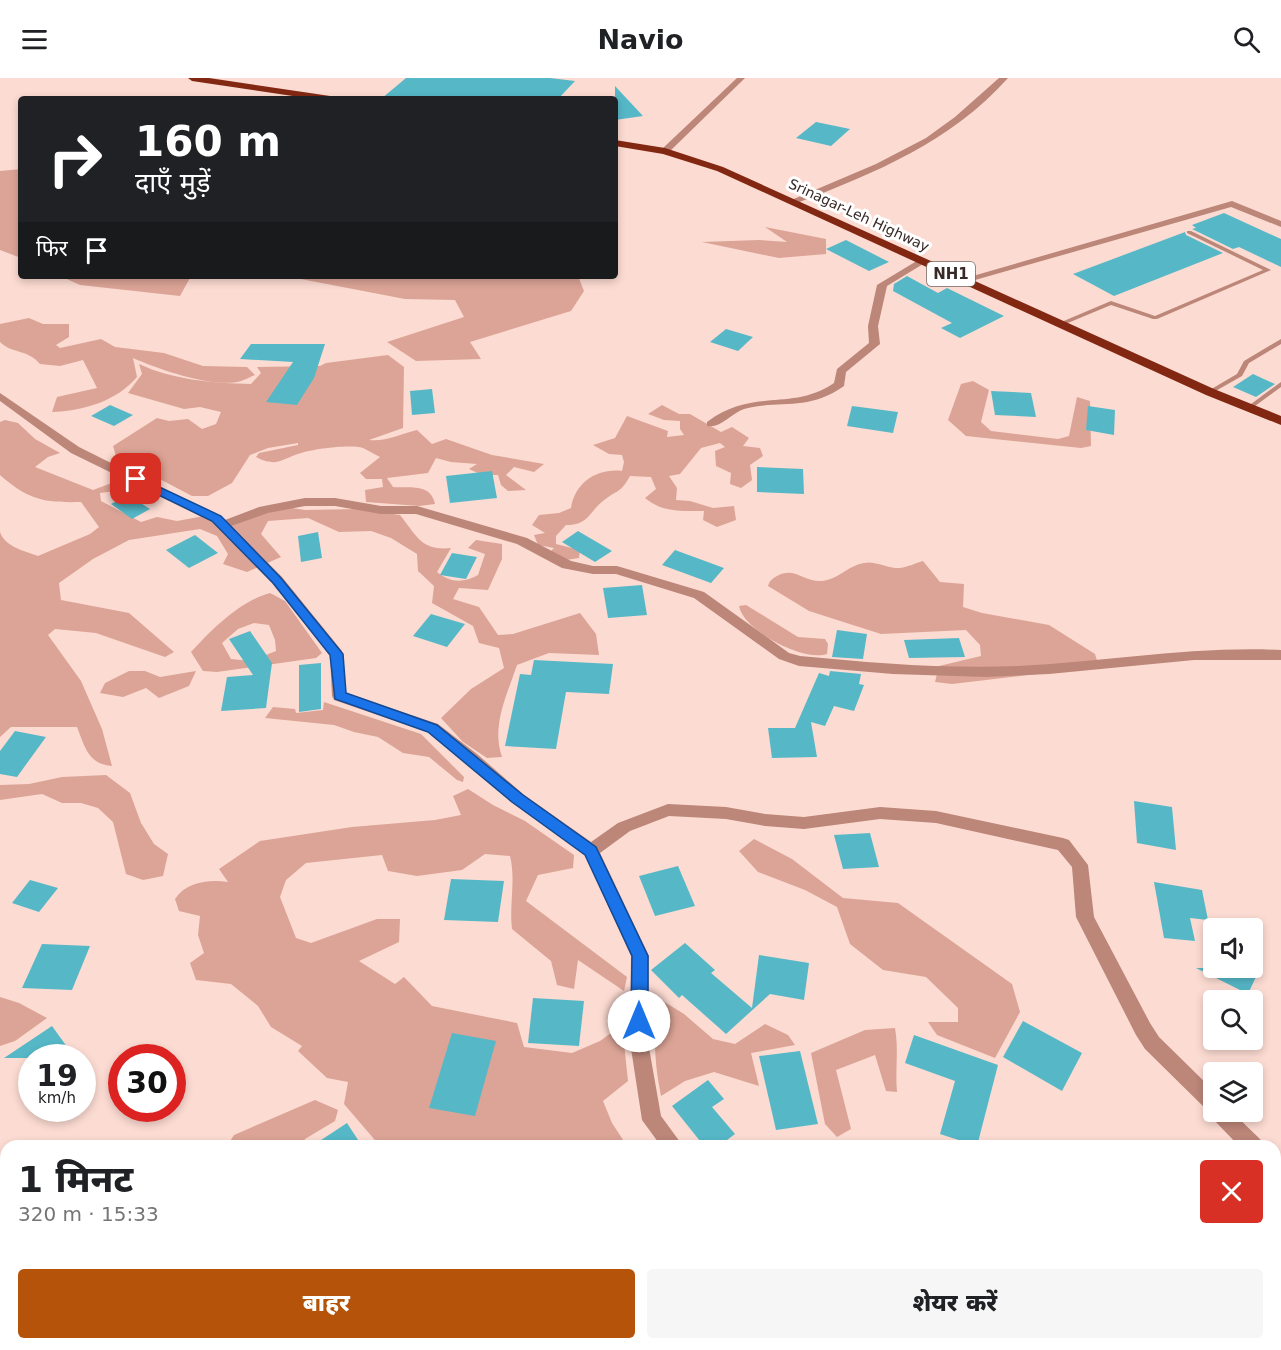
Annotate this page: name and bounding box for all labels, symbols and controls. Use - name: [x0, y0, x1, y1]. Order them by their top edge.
- icon: menu: [18, 23, 51, 56]
- icon: search: [1230, 23, 1263, 56]
- text: Navio: [597, 24, 684, 55]
- text: 160 m: [135, 117, 281, 166]
- icon: right: [36, 120, 114, 198]
- text: दाएँ मुड़ें: [135, 167, 210, 198]
- street label: Srinagar-Leh Highway: [786, 175, 932, 255]
- icon: arrive: [80, 234, 113, 267]
- text: फिर: [36, 236, 68, 261]
- road number: NH1: [927, 262, 975, 286]
- pin: [110, 453, 161, 504]
- icon: arrive: [119, 462, 152, 495]
- map controls: [1203, 918, 1263, 1122]
- button: sound: [1203, 918, 1263, 978]
- position arrow: [607, 989, 671, 1053]
- button: search: [1203, 990, 1263, 1050]
- speed limit sign: 30: [108, 1044, 186, 1122]
- text: 19: [36, 1058, 78, 1093]
- button: layers: [1203, 1062, 1263, 1122]
- text: km/h: [38, 1089, 76, 1107]
- text: 1 मिनट: [18, 1159, 133, 1200]
- button: close: [1200, 1160, 1263, 1223]
- text: 320 m · 15:33: [18, 1202, 159, 1226]
- button: बाहर: [18, 1269, 635, 1338]
- button: शेयर करें: [647, 1269, 1263, 1338]

